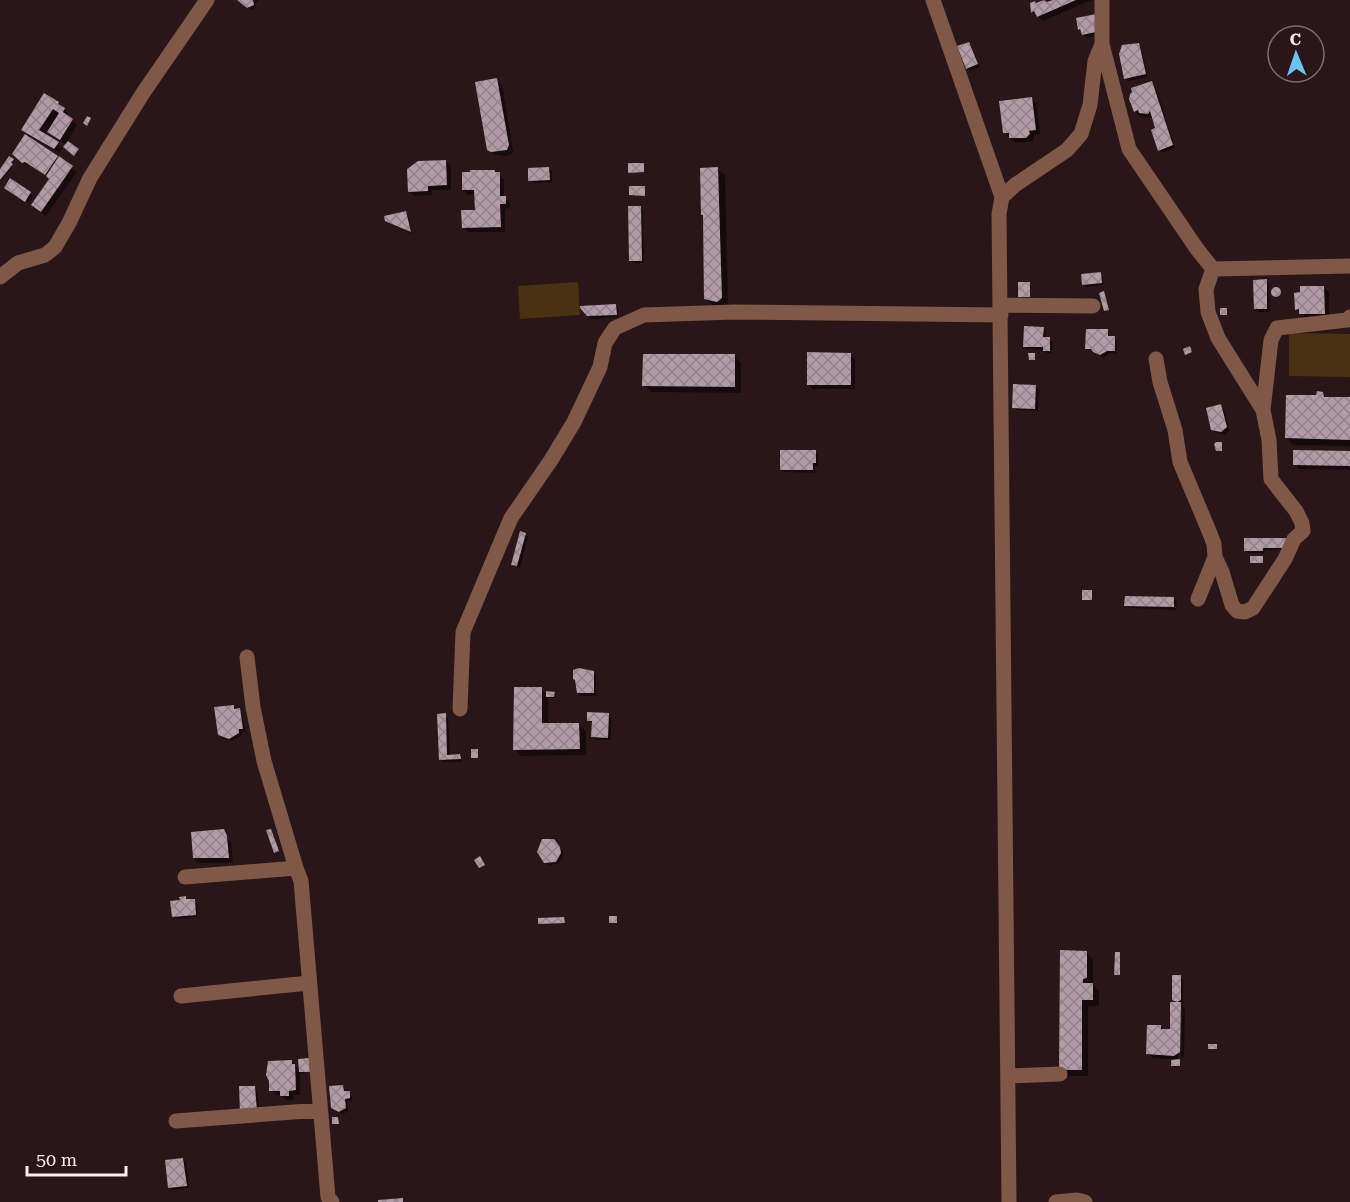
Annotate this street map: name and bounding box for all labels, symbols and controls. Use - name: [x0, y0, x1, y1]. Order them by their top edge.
- north arrow: [1266, 24, 1326, 84]
- text: С: [1290, 30, 1301, 49]
- scale bar: [27, 1139, 126, 1177]
- text: 50 m: [36, 1149, 77, 1170]

